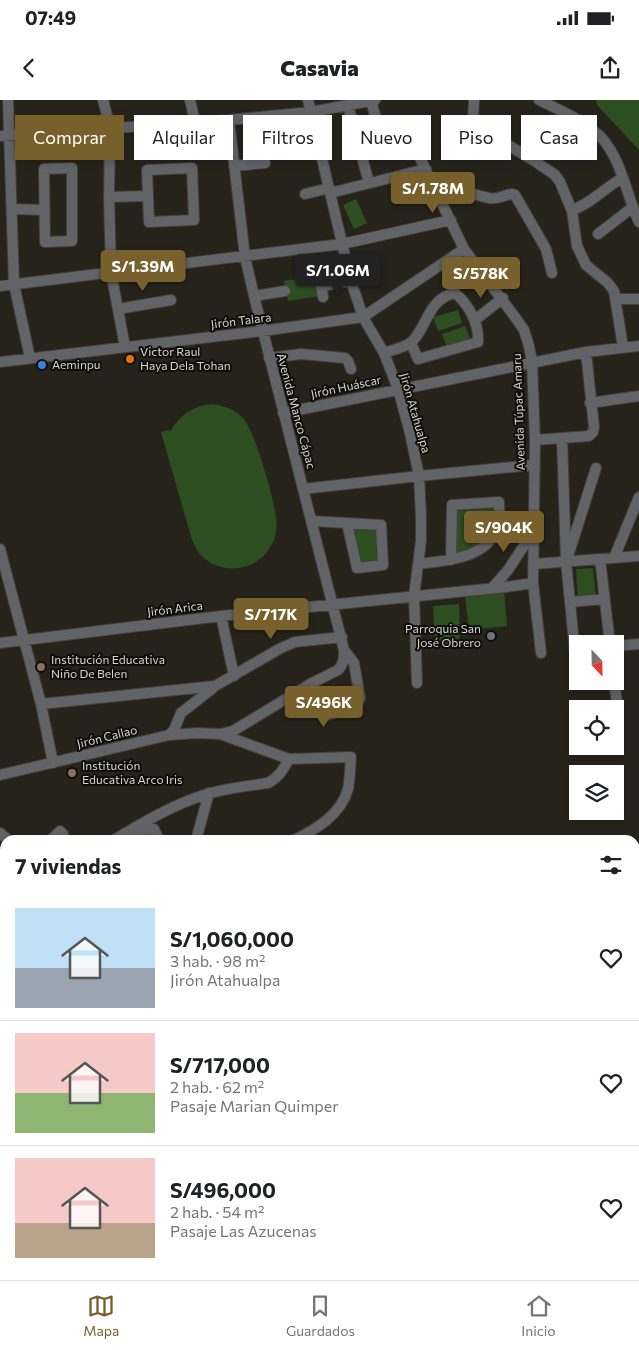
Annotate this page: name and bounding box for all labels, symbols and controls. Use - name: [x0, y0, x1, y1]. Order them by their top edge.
- text: 07:49: [25, 6, 76, 29]
- icon: back: [15, 54, 43, 82]
- text: Casavia: [280, 54, 359, 81]
- icon: share: [596, 54, 624, 82]
- chip: Comprar: [15, 115, 124, 160]
- chip: Alquilar: [134, 115, 233, 160]
- chip: Filtros: [243, 115, 332, 160]
- chip: Nuevo: [342, 115, 431, 160]
- chip: Piso: [441, 115, 511, 160]
- chip: Casa: [521, 115, 597, 160]
- pin: S/1.78M: [387, 172, 479, 214]
- text: S/1.78M: [402, 178, 464, 197]
- pin: S/1.39M: [97, 250, 189, 292]
- pin: S/1.06M: [292, 254, 384, 296]
- text: S/1.39M: [112, 256, 174, 275]
- pin: S/578K: [440, 256, 522, 299]
- text: S/1.06M: [306, 260, 370, 279]
- text: S/578K: [453, 263, 509, 282]
- street label: Jirón Talara: [210, 309, 272, 332]
- place label: Victor Raul Haya Dela Tohan: [140, 344, 231, 372]
- street label: Avenida Manco Cápac: [275, 351, 319, 470]
- marker: Victor Raul Haya Dela Tohan: [124, 353, 136, 365]
- street label: Avenida Túpac Amaru: [509, 353, 527, 471]
- place label: Aeminpu: [52, 357, 101, 371]
- marker: Aeminpu: [36, 359, 48, 371]
- street label: Jirón Atahualpa: [397, 371, 434, 455]
- street label: Jirón Huáscar: [309, 372, 383, 401]
- pin: S/904K: [463, 510, 545, 553]
- text: S/904K: [475, 517, 533, 536]
- street label: Jirón Arica: [146, 598, 204, 619]
- pin: S/717K: [230, 598, 312, 640]
- text: S/717K: [245, 604, 297, 623]
- place label: Parroquia San José Obrero: [405, 621, 481, 650]
- marker: Parroquia San José Obrero: [485, 630, 497, 642]
- north arrow: [569, 635, 624, 690]
- map controls: [569, 635, 624, 820]
- place label: Institución Educativa Niño De Belen: [51, 652, 165, 680]
- marker: Institución Educativa Niño De Belen: [35, 661, 47, 673]
- pin: S/496K: [283, 686, 365, 728]
- text: S/496K: [296, 692, 352, 711]
- button: locate: [569, 700, 624, 755]
- street label: Jirón Callao: [75, 722, 139, 751]
- place label: Institución Educativa Arco Iris: [82, 758, 183, 786]
- button: layers: [569, 765, 624, 820]
- marker: Institución Educativa Arco Iris: [66, 767, 78, 779]
- icon: filters: [597, 851, 625, 879]
- text: 7 viviendas: [15, 853, 121, 878]
- text: S/1,060,000: [170, 926, 294, 951]
- icon: home: [55, 928, 115, 988]
- icon: heart: [597, 944, 625, 972]
- text: 3 hab. · 98 m²: [170, 951, 265, 970]
- text: Jirón Atahualpa: [170, 970, 280, 989]
- text: S/717,000: [170, 1052, 270, 1077]
- icon: home: [55, 1053, 115, 1113]
- icon: heart: [597, 1069, 625, 1097]
- text: 2 hab. · 62 m²: [170, 1077, 264, 1096]
- text: Pasaje Marian Quimper: [170, 1096, 339, 1115]
- text: S/496,000: [170, 1177, 276, 1202]
- icon: home: [55, 1178, 115, 1238]
- icon: heart: [597, 1194, 625, 1222]
- text: 2 hab. · 54 m²: [170, 1202, 264, 1221]
- text: Pasaje Las Azucenas: [170, 1221, 317, 1240]
- tab: Mapa: [83, 1292, 119, 1339]
- tab: Guardados: [286, 1292, 355, 1339]
- tab: Inicio: [521, 1292, 556, 1339]

